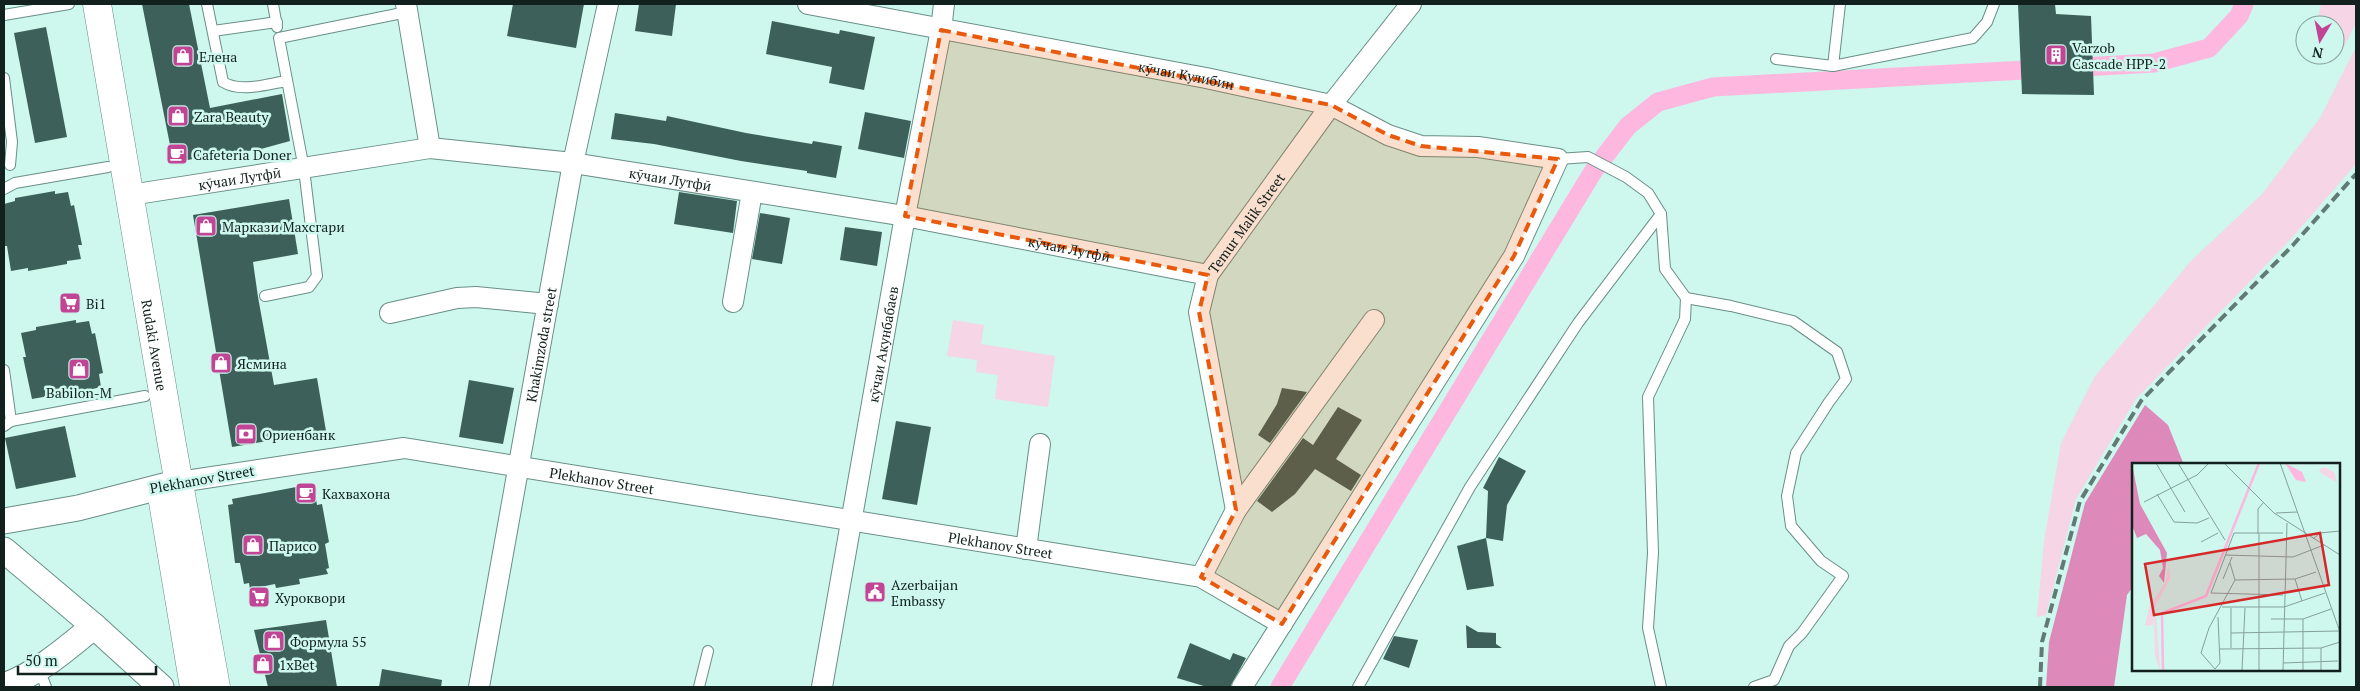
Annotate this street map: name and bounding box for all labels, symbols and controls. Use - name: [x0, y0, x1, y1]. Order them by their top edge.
- north arrow: [2295, 15, 2345, 65]
- place label: Varzob Cascade HPP-2: [2072, 38, 2166, 73]
- building icon: Varzob Cascade HPP-2: [2044, 43, 2068, 67]
- text: N: [2310, 43, 2325, 64]
- shop icon: Елена: [171, 44, 195, 68]
- place label: Елена: [199, 47, 237, 66]
- street label: кӯчаи Кулибин: [1137, 56, 1237, 93]
- shop icon: Zara Beauty: [166, 104, 190, 128]
- place label: Zara Beauty: [194, 107, 269, 126]
- cafe icon: Cafeteria Doner: [165, 142, 189, 166]
- place label: Cafeteria Doner: [193, 145, 292, 164]
- street label: кӯчаи Лутфӣ: [197, 162, 283, 194]
- street label: кӯчаи Лутфӣ: [628, 163, 713, 195]
- street label: Temur Malik Street: [1203, 168, 1289, 277]
- shop icon: Маркази Махсгари: [194, 214, 218, 238]
- place label: Маркази Махсгари: [222, 217, 345, 236]
- street label: кӯчаи Лутфӣ: [1026, 231, 1112, 265]
- street label: Khakimzoda street: [521, 285, 560, 403]
- street label: кӯчаи Акунбабаев: [863, 285, 902, 404]
- supermarket icon: Bi1: [58, 291, 82, 315]
- place label: Bi1: [86, 294, 106, 313]
- street label: Rudaki Avenue: [138, 298, 172, 392]
- shop icon: Ясмина: [209, 351, 233, 375]
- place label: Ясмина: [237, 354, 287, 373]
- shop icon: Babilon-M: [67, 357, 91, 381]
- place label: Babilon-M: [46, 383, 112, 402]
- bank icon: Ориенбанк: [234, 422, 258, 446]
- place label: Ориенбанк: [262, 425, 336, 444]
- street label: Plekhanov Street: [148, 460, 257, 498]
- street label: Plekhanov Street: [548, 462, 656, 498]
- inset map: [2132, 463, 2340, 671]
- cafe icon: Кахвахона: [294, 481, 318, 505]
- place label: Кахвахона: [322, 484, 390, 503]
- street label: Plekhanov Street: [947, 527, 1055, 563]
- shop icon: Парисо: [241, 533, 265, 557]
- place label: Парисо: [269, 536, 317, 555]
- place label: Azerbaijan Embassy: [891, 575, 959, 610]
- public building icon: Azerbaijan Embassy: [863, 580, 887, 604]
- supermarket icon: Хуроквори: [247, 585, 271, 609]
- place label: Хуроквори: [275, 588, 346, 607]
- shop icon: Формула 55: [262, 629, 286, 653]
- place label: Формула 55: [290, 632, 367, 651]
- scale bar: [18, 644, 155, 676]
- text: 50 m: [25, 650, 58, 670]
- shop icon: 1хBet: [251, 652, 275, 676]
- place label: 1хBet: [279, 655, 315, 674]

